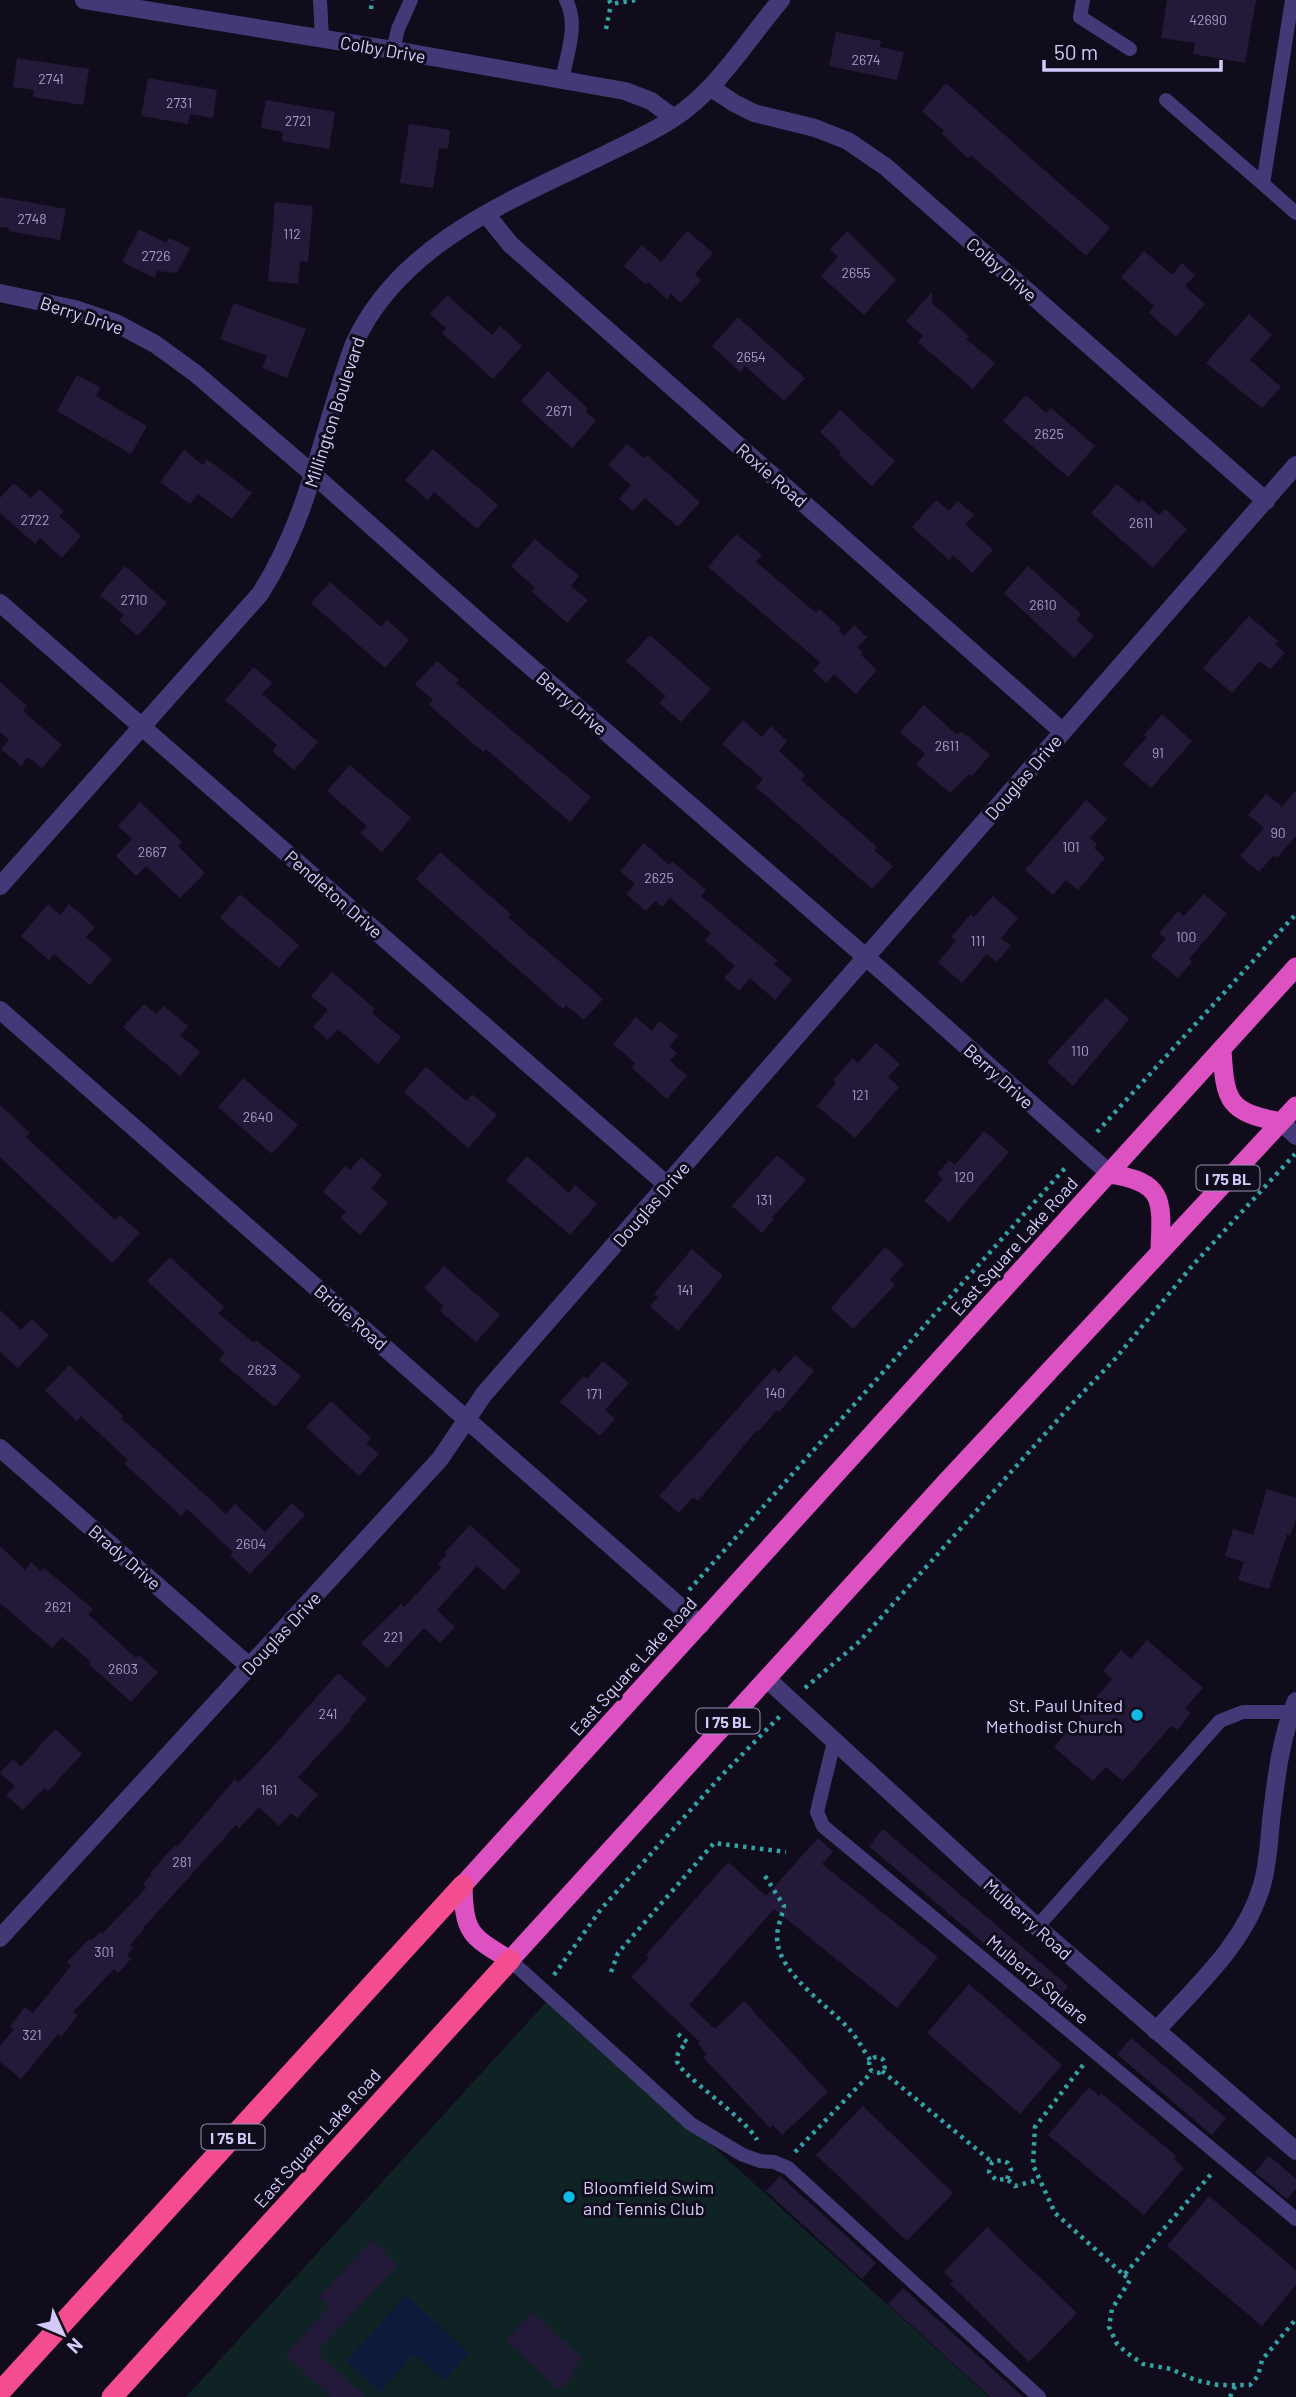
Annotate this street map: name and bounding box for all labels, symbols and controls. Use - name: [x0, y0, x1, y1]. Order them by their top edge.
- house number: 42690: [1189, 11, 1227, 28]
- scale bar: [1044, 28, 1221, 72]
- street label: Colby Drive: [338, 31, 428, 67]
- text: 50 m: [1054, 39, 1098, 64]
- house number: 2674: [851, 51, 881, 68]
- house number: 2741: [38, 70, 64, 87]
- house number: 2731: [166, 94, 192, 111]
- house number: 2721: [285, 112, 311, 129]
- house number: 2748: [17, 210, 47, 227]
- house number: 112: [283, 225, 301, 242]
- street label: Colby Drive: [962, 232, 1042, 306]
- house number: 2726: [142, 247, 170, 264]
- house number: 2655: [841, 264, 871, 281]
- street label: Berry Drive: [37, 291, 127, 339]
- street label: Millington Boulevard: [299, 334, 369, 490]
- house number: 2654: [736, 348, 766, 365]
- house number: 2671: [546, 402, 572, 419]
- house number: 2625: [1034, 425, 1064, 442]
- street label: Roxie Road: [732, 438, 812, 512]
- house number: 2722: [20, 511, 50, 528]
- house number: 2611: [1129, 514, 1153, 531]
- house number: 2710: [121, 591, 147, 608]
- house number: 2610: [1029, 596, 1057, 613]
- street label: Berry Drive: [532, 666, 612, 740]
- street label: Douglas Drive: [980, 730, 1066, 824]
- house number: 2611: [935, 737, 959, 754]
- house number: 91: [1152, 744, 1164, 761]
- house number: 90: [1270, 824, 1286, 841]
- house number: 101: [1062, 838, 1080, 855]
- house number: 2667: [138, 843, 167, 860]
- street label: Pendleton Drive: [281, 846, 387, 942]
- house number: 2625: [644, 869, 674, 886]
- house number: 100: [1176, 928, 1196, 945]
- house number: 111: [971, 932, 985, 949]
- street label: Berry Drive: [959, 1039, 1039, 1113]
- house number: 110: [1071, 1042, 1089, 1059]
- house number: 121: [851, 1086, 869, 1103]
- house number: 2640: [243, 1108, 273, 1125]
- street label: Douglas Drive: [608, 1157, 694, 1251]
- road number: I 75 BL: [1196, 1166, 1260, 1190]
- house number: 120: [954, 1168, 974, 1185]
- street label: East Square Lake Road: [946, 1172, 1082, 1320]
- house number: 131: [756, 1191, 772, 1208]
- street label: Bridle Road: [310, 1279, 392, 1355]
- house number: 141: [677, 1281, 693, 1298]
- house number: 2623: [247, 1361, 277, 1378]
- house number: 140: [765, 1384, 785, 1401]
- house number: 171: [586, 1385, 602, 1402]
- street label: Brady Drive: [84, 1520, 166, 1594]
- house number: 2604: [236, 1535, 266, 1552]
- street label: Douglas Drive: [237, 1587, 325, 1679]
- street label: East Square Lake Road: [565, 1592, 701, 1740]
- house number: 2621: [45, 1598, 71, 1615]
- house number: 221: [383, 1628, 403, 1645]
- house number: 2603: [108, 1660, 138, 1677]
- place label: St. Paul United Methodist Church: [986, 1694, 1123, 1737]
- house number: 241: [319, 1705, 337, 1722]
- marker: St. Paul United Methodist Church: [1129, 1707, 1145, 1723]
- road number: I 75 BL: [696, 1708, 760, 1734]
- house number: 161: [261, 1781, 277, 1798]
- house number: 281: [172, 1853, 192, 1870]
- street label: Mulberry Road: [979, 1874, 1077, 1964]
- street label: Mulberry Square: [982, 1930, 1094, 2028]
- house number: 301: [94, 1943, 114, 1960]
- house number: 321: [22, 2026, 42, 2043]
- street label: East Square Lake Road: [249, 2064, 385, 2212]
- road number: I 75 BL: [202, 2124, 264, 2150]
- place label: Bloomfield Swim and Tennis Club: [583, 2176, 714, 2219]
- marker: Bloomfield Swim and Tennis Club: [561, 2189, 577, 2205]
- north arrow: [28, 2299, 98, 2369]
- text: N: [63, 2334, 88, 2359]

